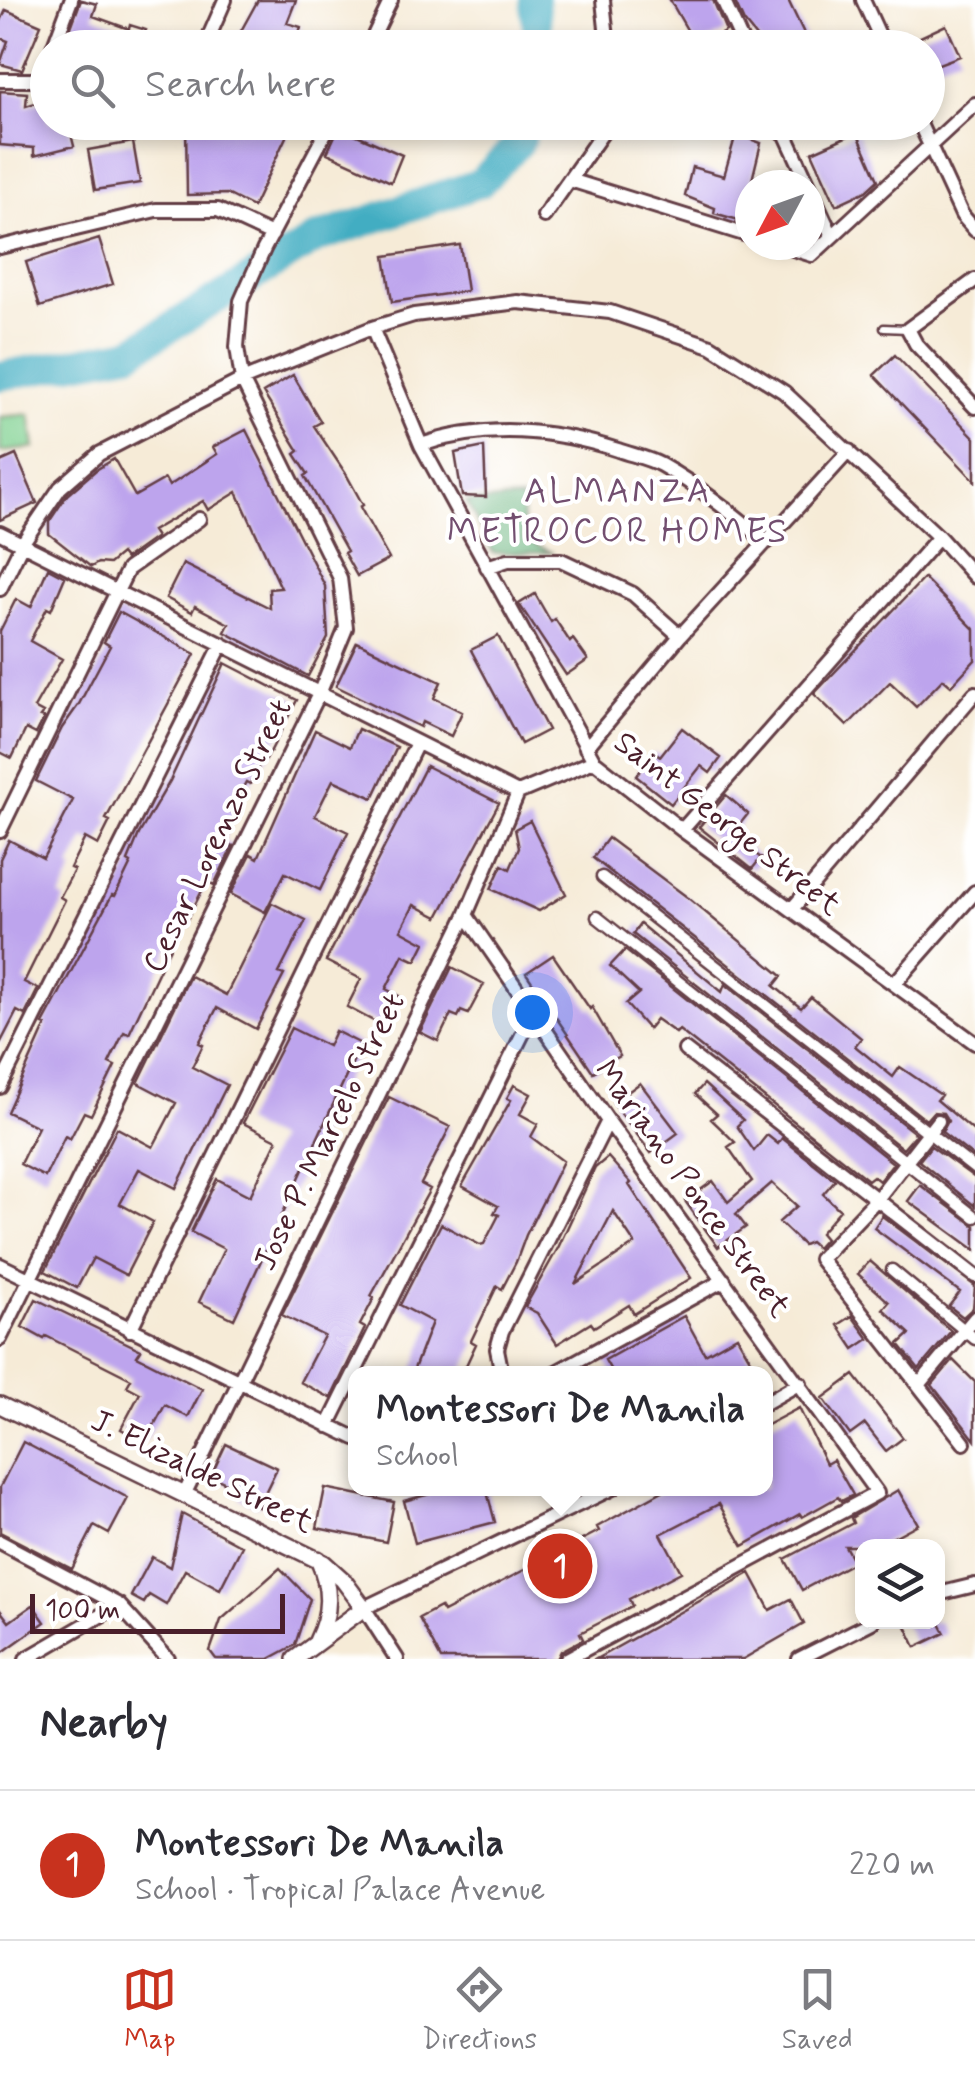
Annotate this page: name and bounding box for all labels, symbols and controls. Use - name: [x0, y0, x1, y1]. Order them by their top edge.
- search box: [30, 30, 945, 140]
- icon: search: [65, 58, 120, 113]
- text: Search here: [145, 61, 336, 110]
- north arrow: [735, 170, 825, 260]
- district label: ALMANZA METROCOR HOMES: [447, 469, 789, 555]
- street label: Cesar Lorenzo Street: [133, 692, 303, 980]
- street label: Saint George Street: [604, 722, 849, 928]
- street label: Jose P. Marcelo Street: [244, 986, 416, 1278]
- your location: [507, 987, 558, 1038]
- street label: Mariano Ponce Street: [584, 1052, 800, 1326]
- popup: [348, 1366, 773, 1496]
- text: Montessori De Manila: [376, 1386, 745, 1435]
- street label: J. Elizalde Street: [84, 1400, 320, 1544]
- text: School: [376, 1435, 459, 1477]
- pin: 1: [528, 1528, 592, 1604]
- map controls: [855, 1539, 945, 1629]
- button: layers: [855, 1539, 945, 1629]
- scale bar: [30, 1589, 285, 1634]
- text: 100 m: [45, 1593, 120, 1630]
- text: Nearby: [40, 1697, 168, 1752]
- text: Montessori De Manila: [135, 1820, 504, 1869]
- text: 1: [65, 1844, 80, 1886]
- text: 220 m: [849, 1844, 935, 1886]
- text: School · Tropical Palace Avenue: [135, 1869, 545, 1911]
- tab: Map: [122, 1962, 177, 2059]
- tab: Directions: [422, 1962, 537, 2059]
- tab: Saved: [782, 1962, 853, 2059]

